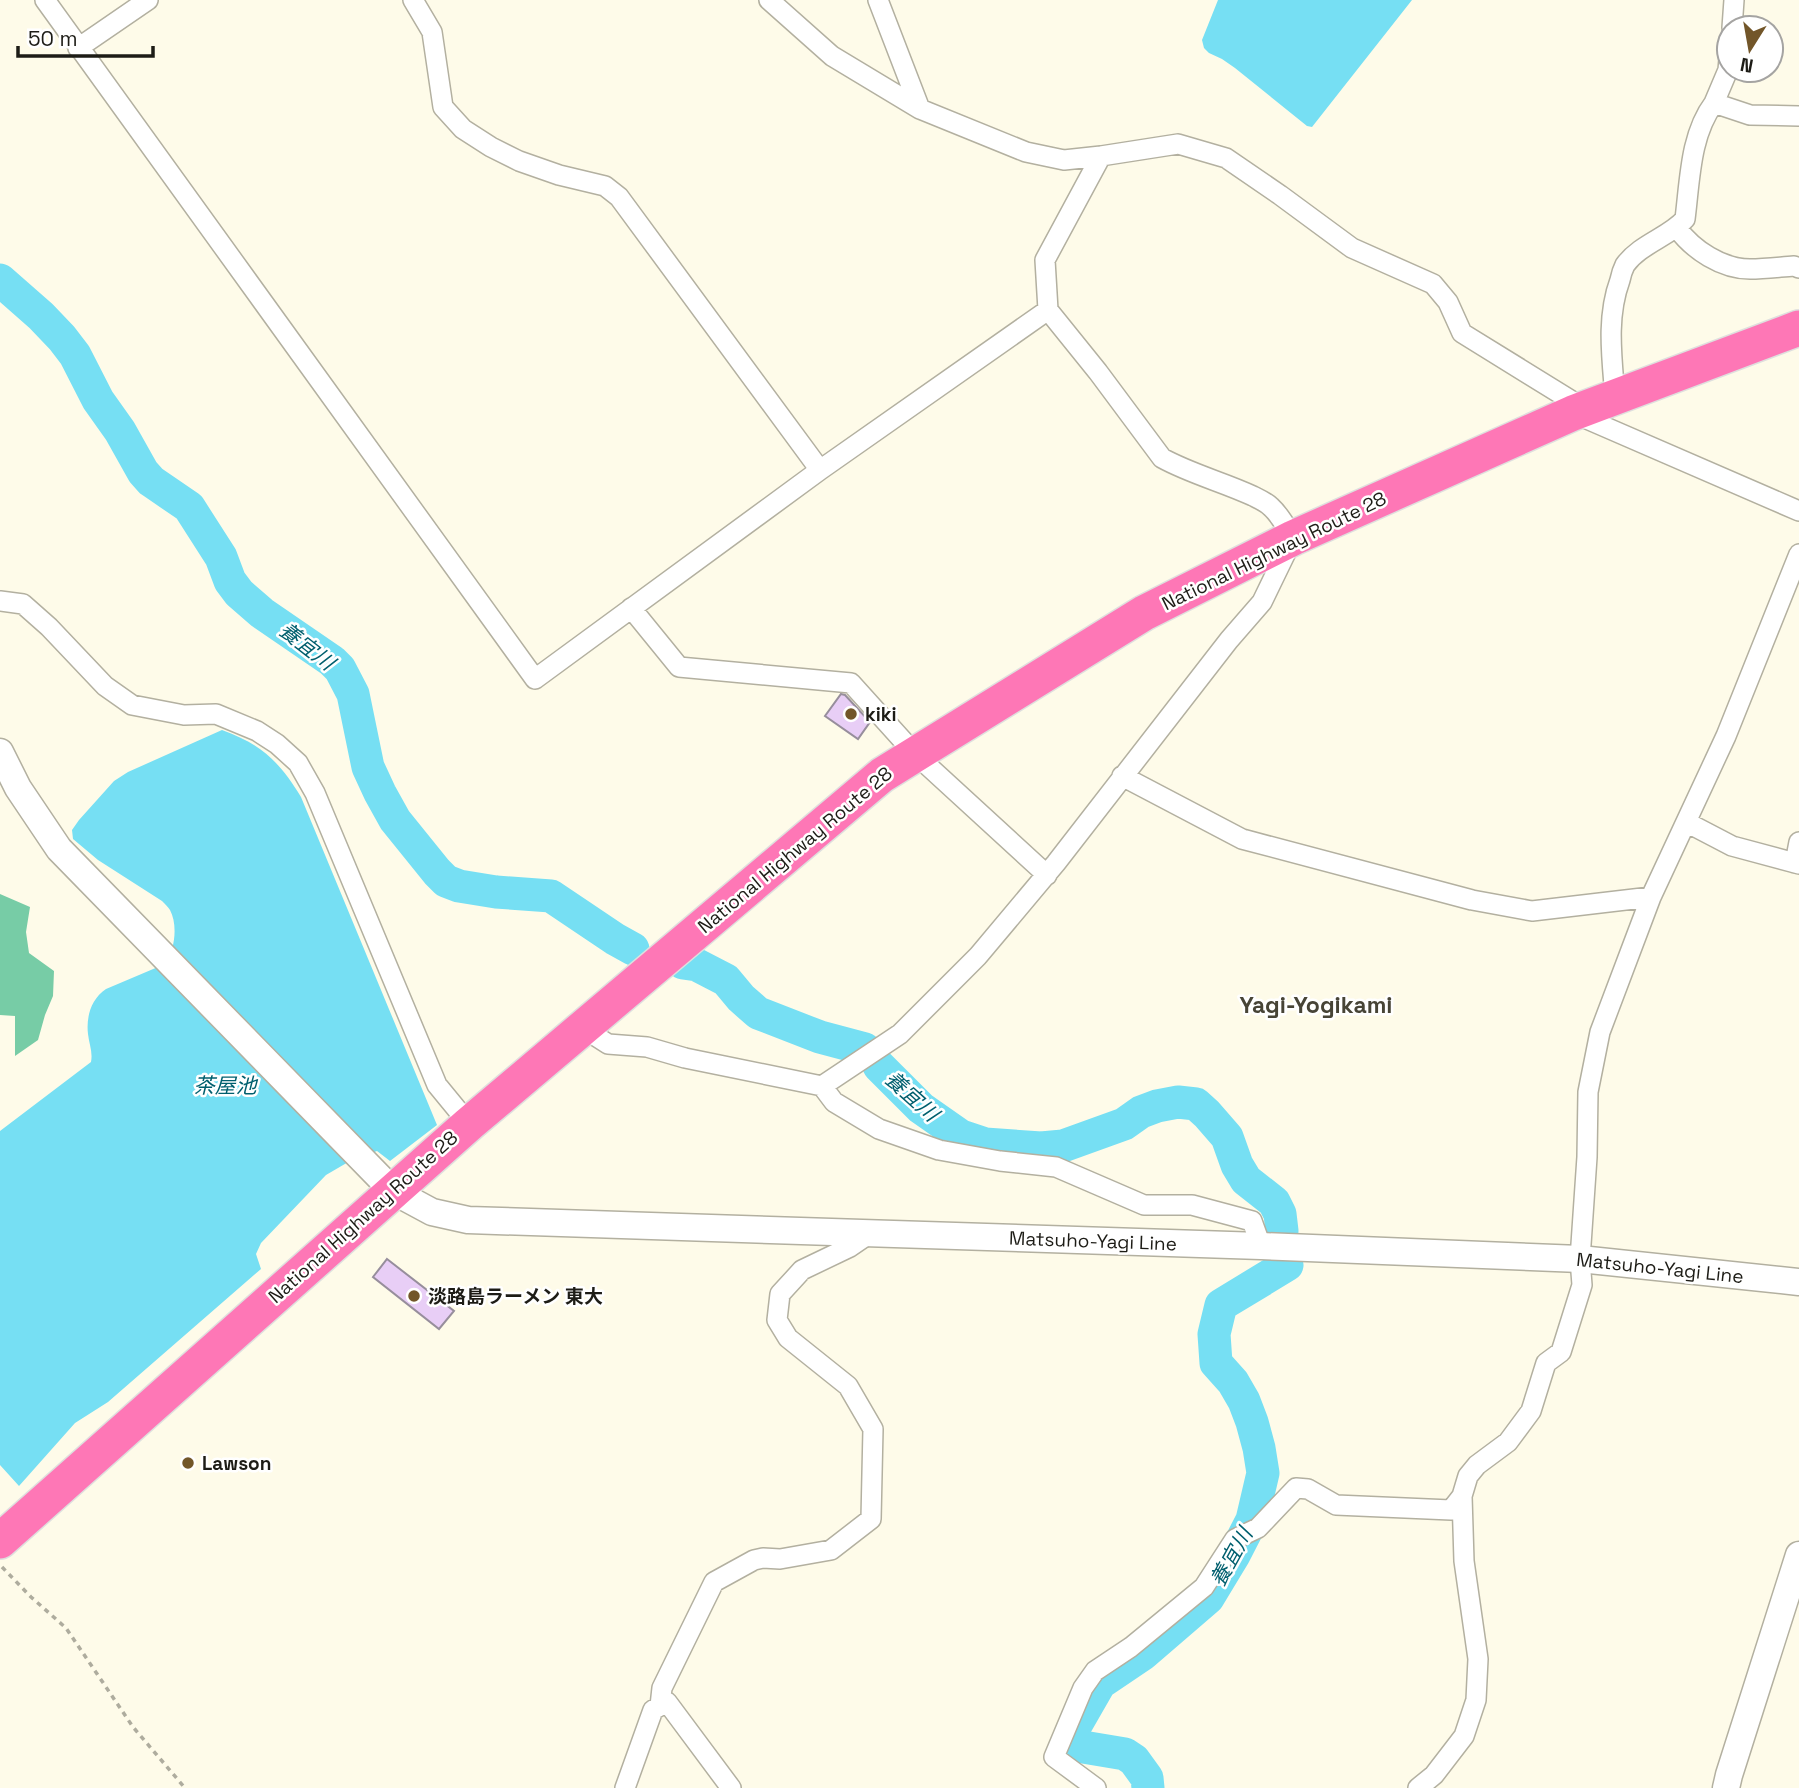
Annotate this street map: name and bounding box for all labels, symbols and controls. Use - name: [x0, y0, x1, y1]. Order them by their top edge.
- scale bar: [18, 14, 152, 58]
- north arrow: [1715, 14, 1785, 84]
- text: 50 m: [28, 25, 78, 52]
- text: N: [1738, 52, 1755, 79]
- street label: National Highway Route 28: [1158, 486, 1390, 616]
- water label: 養宜川: [274, 616, 342, 677]
- place label: kiki: [865, 702, 897, 727]
- marker: kiki: [843, 706, 859, 722]
- street label: National Highway Route 28: [693, 761, 897, 939]
- district label: Yagi-Yogikami: [1240, 990, 1392, 1020]
- water label: 養宜川: [880, 1065, 946, 1128]
- water label: 茶屋池: [194, 1072, 258, 1099]
- street label: National Highway Route 28: [263, 1125, 463, 1309]
- street label: Matsuho-Yagi Line: [1009, 1226, 1177, 1256]
- street label: Matsuho-Yagi Line: [1575, 1247, 1745, 1289]
- place label: 淡路島ラーメン 東大: [428, 1284, 603, 1309]
- marker: 淡路島ラーメン 東大: [406, 1288, 422, 1304]
- place label: Lawson: [202, 1451, 271, 1476]
- marker: Lawson: [180, 1455, 196, 1471]
- water label: 養宜川: [1204, 1521, 1259, 1591]

